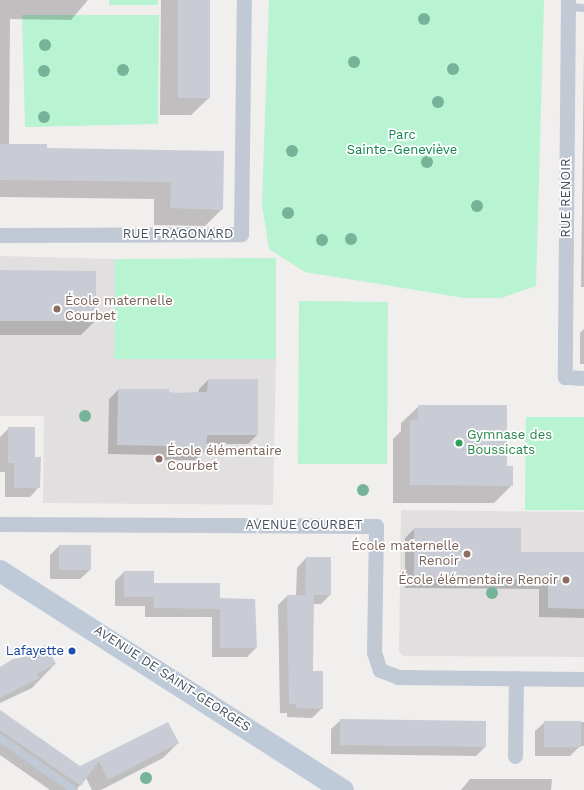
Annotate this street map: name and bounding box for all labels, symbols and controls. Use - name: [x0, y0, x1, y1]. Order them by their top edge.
- park label: Parc Sainte-Geneviève: [347, 128, 457, 159]
- street label: RUE RENOIR: [558, 158, 574, 238]
- street label: RUE FRAGONARD: [123, 226, 233, 242]
- place label: École maternelle Courbet: [65, 294, 173, 325]
- marker: École maternelle Courbet: [52, 304, 62, 314]
- place label: Gymnase des Boussicats: [467, 428, 552, 459]
- marker: Gymnase des Boussicats: [454, 438, 464, 448]
- place label: École élémentaire Courbet: [167, 444, 282, 475]
- marker: École élémentaire Courbet: [154, 454, 164, 464]
- street label: AVENUE COURBET: [245, 517, 363, 533]
- place label: École maternelle Renoir: [351, 539, 459, 570]
- marker: École maternelle Renoir: [462, 549, 472, 559]
- place label: École élémentaire Renoir: [398, 572, 558, 588]
- marker: École élémentaire Renoir: [561, 575, 571, 585]
- street label: AVENUE DE SAINT-GEORGES: [91, 623, 253, 735]
- place label: Lafayette: [6, 643, 64, 659]
- marker: Lafayette: [67, 646, 77, 656]

